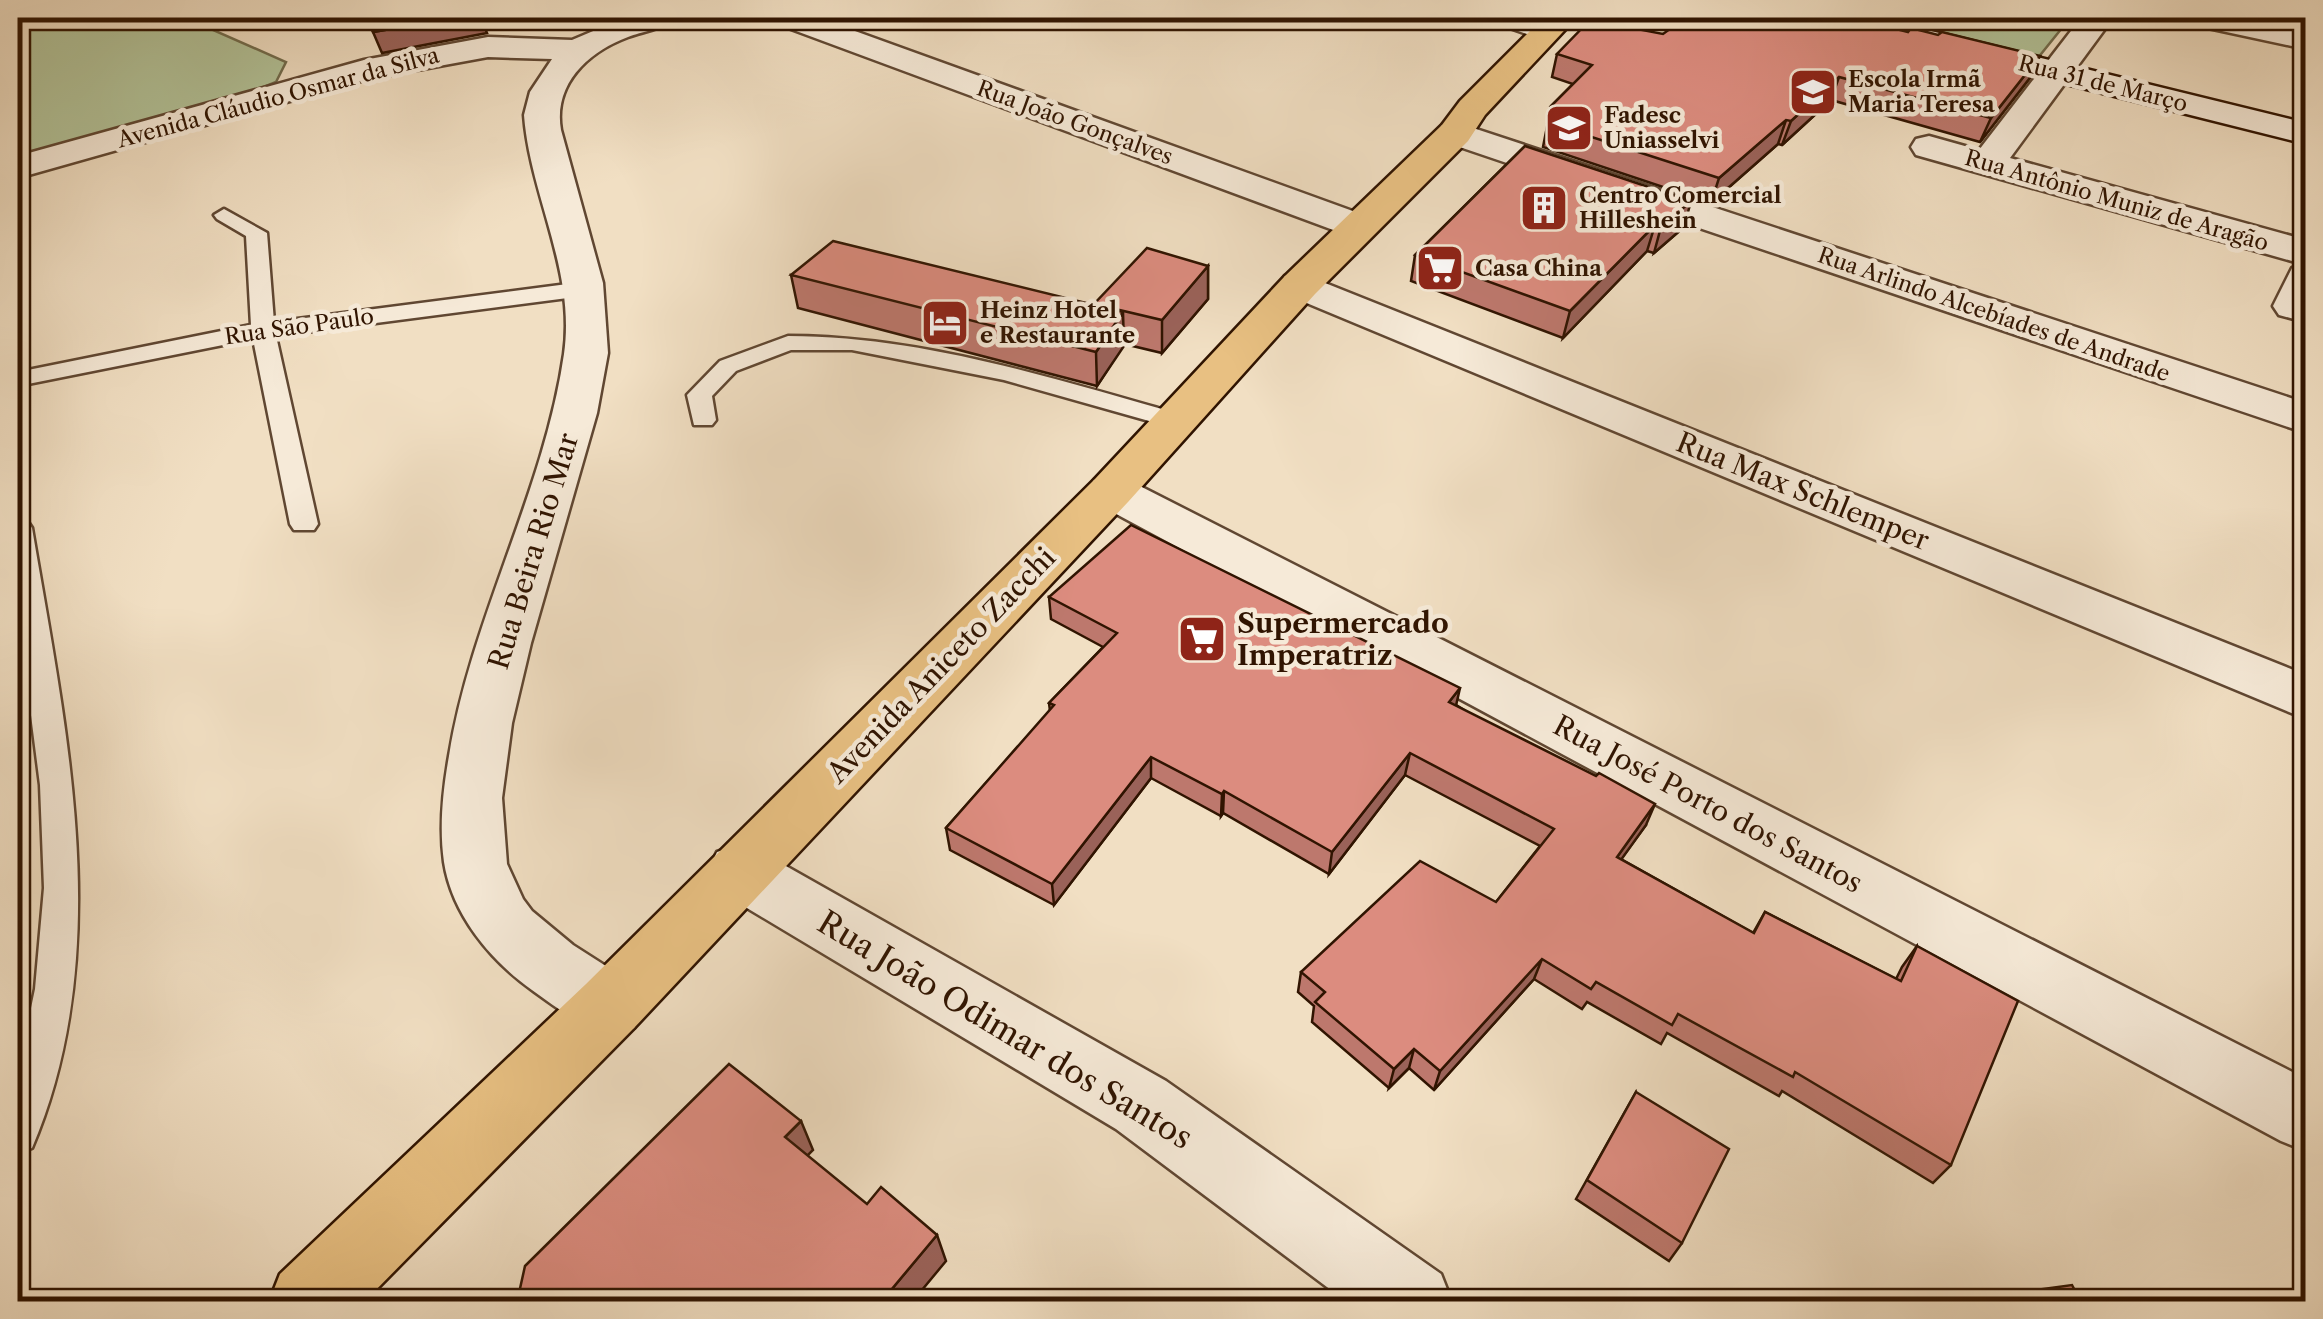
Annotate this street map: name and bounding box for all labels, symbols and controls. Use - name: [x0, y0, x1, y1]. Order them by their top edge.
- street label: Avenida Cláudio Osmar da Silva: [113, 41, 442, 154]
- street label: Rua 31 de Março: [2015, 49, 2190, 118]
- school or university icon: Escola Irmã Maria Teresa: [1787, 66, 1839, 118]
- place label: Escola Irmã Maria Teresa: [1848, 66, 1995, 118]
- street label: Rua João Gonçalves: [973, 74, 1177, 170]
- school or university icon: Fadesc Uniasselvi: [1543, 102, 1595, 154]
- place label: Fadesc Uniasselvi: [1604, 102, 1720, 154]
- street label: Rua Antônio Muniz de Aragão: [1962, 144, 2272, 257]
- building icon: Centro Comercial Hilleshein: [1518, 182, 1570, 234]
- place label: Centro Comercial Hilleshein: [1579, 182, 1782, 234]
- street label: Rua Arlindo Alcebíades de Andrade: [1814, 241, 2173, 388]
- supermarket icon: Casa China: [1414, 242, 1466, 294]
- place label: Casa China: [1475, 255, 1602, 282]
- hotel icon: Heinz Hotel e Restaurante: [919, 297, 971, 349]
- place label: Heinz Hotel e Restaurante: [980, 297, 1135, 349]
- street label: Rua São Paulo: [223, 303, 375, 350]
- street label: Rua Max Schlemper: [1672, 425, 1935, 557]
- street label: Rua Beira Rio Mar: [481, 429, 585, 673]
- street label: Avenida Aniceto Zacchi: [819, 540, 1062, 790]
- place label: Supermercado Imperatriz: [1237, 606, 1449, 672]
- supermarket icon: Supermercado Imperatriz: [1176, 613, 1228, 665]
- street label: Rua José Porto dos Santos: [1548, 708, 1868, 900]
- street label: Rua João Odimar dos Santos: [811, 902, 1200, 1157]

